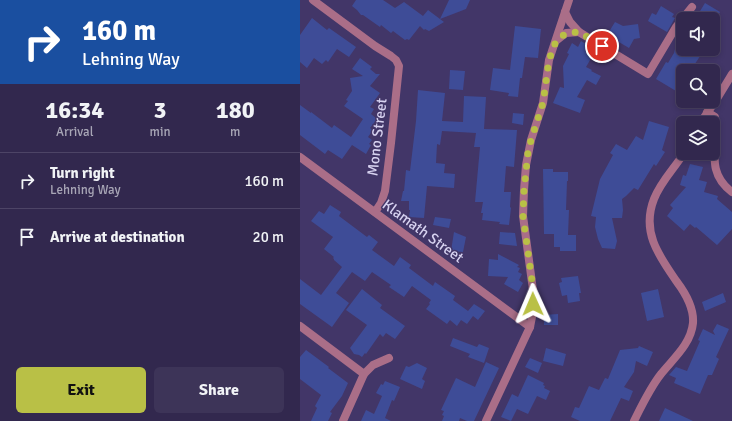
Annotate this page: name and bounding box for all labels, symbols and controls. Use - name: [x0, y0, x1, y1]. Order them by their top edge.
- map controls: [676, 12, 720, 160]
- button: sound: [676, 12, 720, 56]
- text: 160 m: [82, 14, 156, 48]
- icon: right: [16, 16, 68, 68]
- pin: [585, 29, 619, 63]
- icon: arrive: [591, 35, 613, 57]
- text: Lehning Way: [82, 48, 180, 70]
- button: search: [676, 64, 720, 108]
- text: 16:34: [45, 95, 104, 125]
- text: 3: [154, 95, 166, 125]
- text: 180: [216, 95, 255, 125]
- street label: Mono Street: [363, 97, 391, 177]
- button: layers: [676, 116, 720, 160]
- text: Arrival: [56, 124, 93, 140]
- text: min: [150, 124, 171, 140]
- text: m: [230, 124, 240, 140]
- text: Turn right: [50, 164, 115, 182]
- icon: right: [16, 170, 38, 192]
- text: 160 m: [244, 172, 284, 190]
- text: Lehning Way: [50, 182, 121, 198]
- street label: Klamath Street: [379, 195, 467, 267]
- icon: arrive: [16, 226, 38, 248]
- text: Arrive at destination: [50, 228, 185, 246]
- text: 20 m: [253, 228, 284, 246]
- position arrow: [512, 283, 554, 325]
- button: Exit: [16, 367, 146, 413]
- button: Share: [154, 367, 284, 413]

